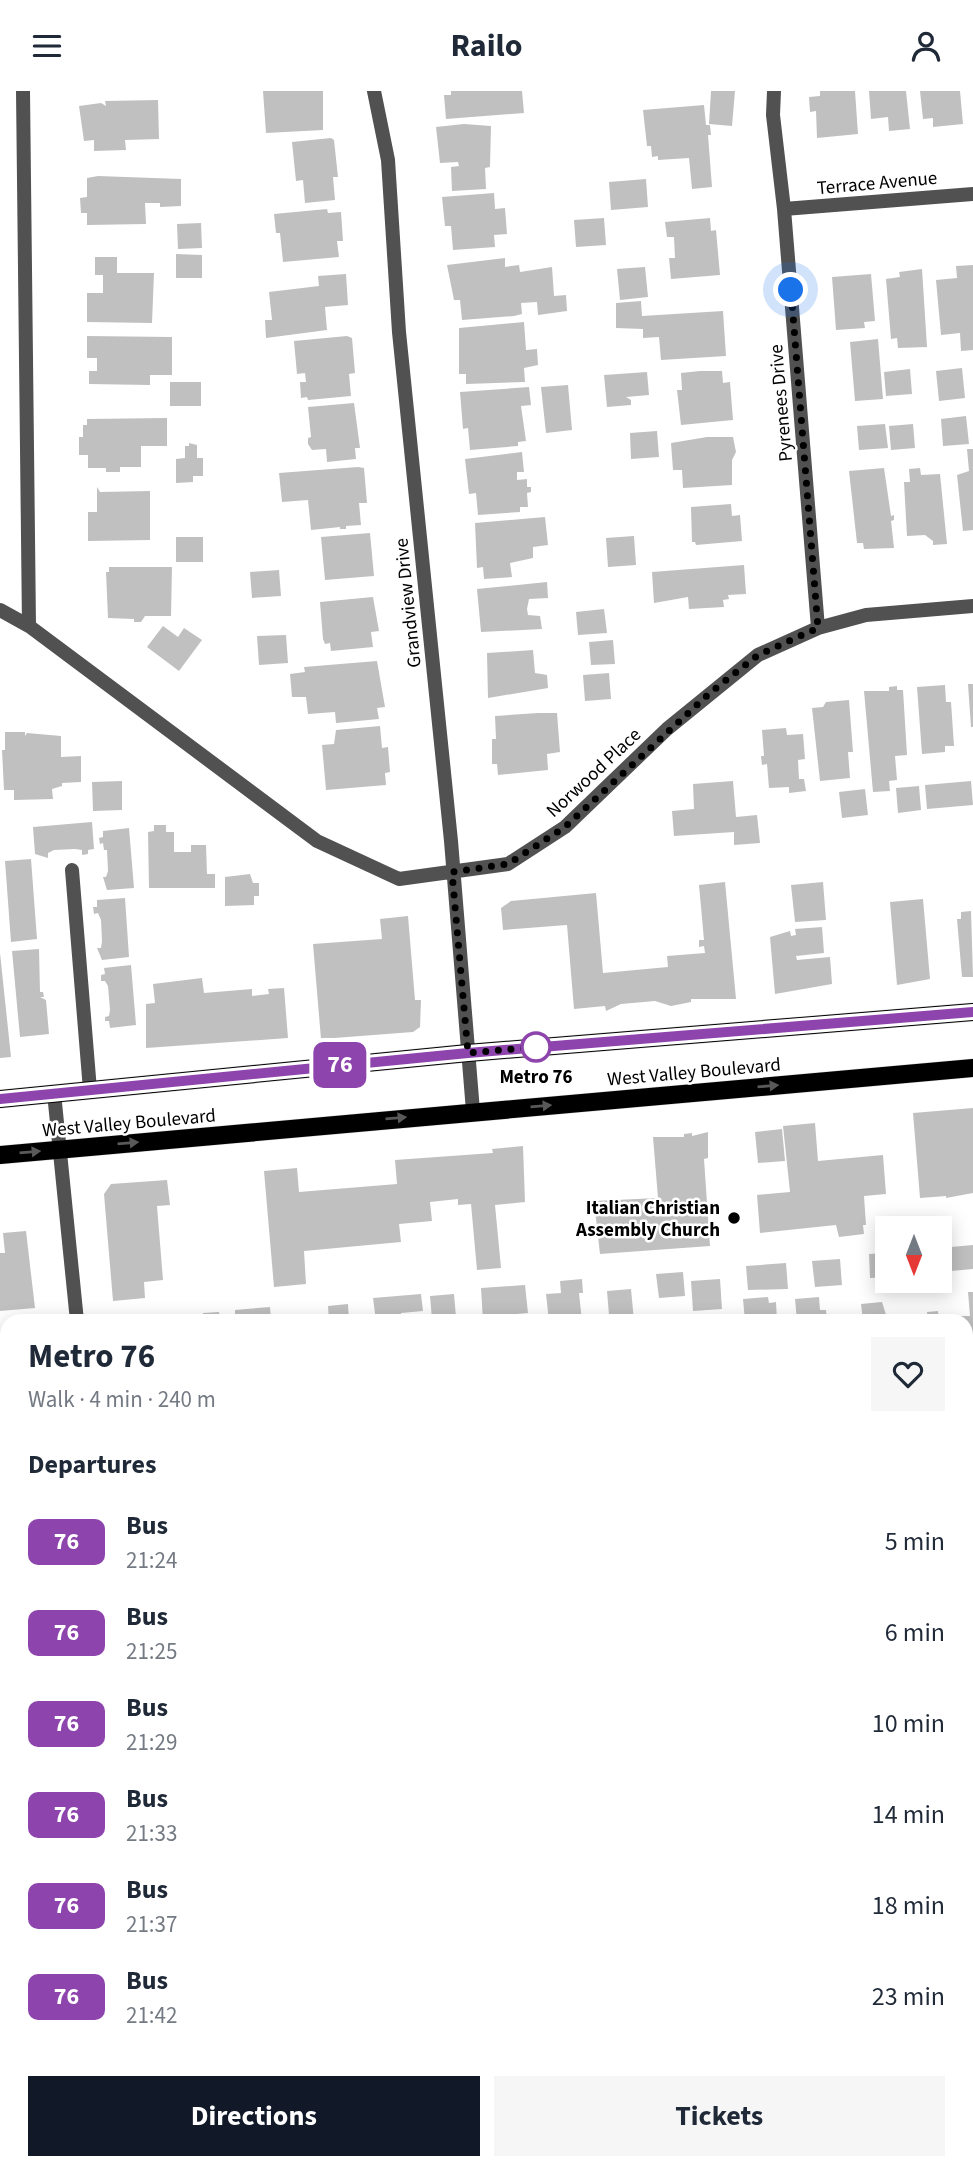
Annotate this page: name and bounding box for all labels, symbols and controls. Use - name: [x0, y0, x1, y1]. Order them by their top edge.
- text: Railo: [451, 23, 522, 69]
- icon: menu: [28, 27, 66, 65]
- icon: person: [907, 27, 945, 65]
- street label: Terrace Avenue: [816, 165, 938, 202]
- your location: [773, 272, 808, 307]
- street label: Pyrenees Drive: [763, 343, 800, 463]
- street label: Grandview Drive: [388, 537, 429, 669]
- street label: Norwood Place: [541, 722, 647, 824]
- marker: Metro 76: [521, 1032, 551, 1062]
- line badge: 76: [308, 1042, 372, 1088]
- text: 76: [327, 1047, 353, 1082]
- street label: West Valley Boulevard: [606, 1051, 782, 1094]
- place label: Metro 76: [499, 1064, 573, 1091]
- one-way arrow: [757, 1080, 779, 1091]
- one-way arrow: [531, 1100, 553, 1111]
- street label: West Valley Boulevard: [41, 1102, 217, 1145]
- one-way arrow: [385, 1112, 407, 1123]
- one-way arrow: [118, 1137, 140, 1148]
- one-way arrow: [19, 1146, 41, 1157]
- place label: Italian Christian Assembly Church: [575, 1195, 720, 1244]
- marker: Italian Christian Assembly Church: [726, 1210, 742, 1226]
- north arrow: [875, 1216, 952, 1293]
- map controls: [875, 1216, 952, 1293]
- text: Metro 76: [28, 1333, 155, 1380]
- button: heart: [871, 1337, 945, 1411]
- text: Walk · 4 min · 240 m: [28, 1383, 216, 1416]
- text: Departures: [28, 1446, 156, 1483]
- text: Bus: [126, 1507, 168, 1544]
- text: 5 min: [885, 1523, 945, 1560]
- text: 76: [54, 1524, 79, 1559]
- text: 21:24: [126, 1544, 177, 1577]
- text: Bus: [126, 1598, 168, 1635]
- text: 6 min: [885, 1614, 945, 1651]
- text: 76: [54, 1615, 79, 1650]
- text: 21:25: [126, 1635, 177, 1668]
- text: Bus: [126, 1689, 168, 1726]
- text: 10 min: [872, 1705, 945, 1742]
- text: 76: [54, 1706, 79, 1741]
- text: 21:29: [126, 1726, 177, 1759]
- text: Bus: [126, 1780, 168, 1817]
- text: 14 min: [872, 1796, 945, 1833]
- text: 76: [54, 1797, 79, 1832]
- text: 21:33: [126, 1817, 177, 1850]
- text: Bus: [126, 1871, 168, 1908]
- text: 18 min: [872, 1887, 945, 1924]
- text: 76: [54, 1888, 79, 1923]
- text: 21:37: [126, 1908, 177, 1941]
- text: Bus: [126, 1962, 168, 1999]
- text: 23 min: [872, 1978, 945, 2015]
- text: 76: [54, 1979, 79, 2014]
- text: 21:42: [126, 1999, 177, 2032]
- button: Directions: [28, 2076, 480, 2156]
- button: Tickets: [494, 2076, 945, 2156]

